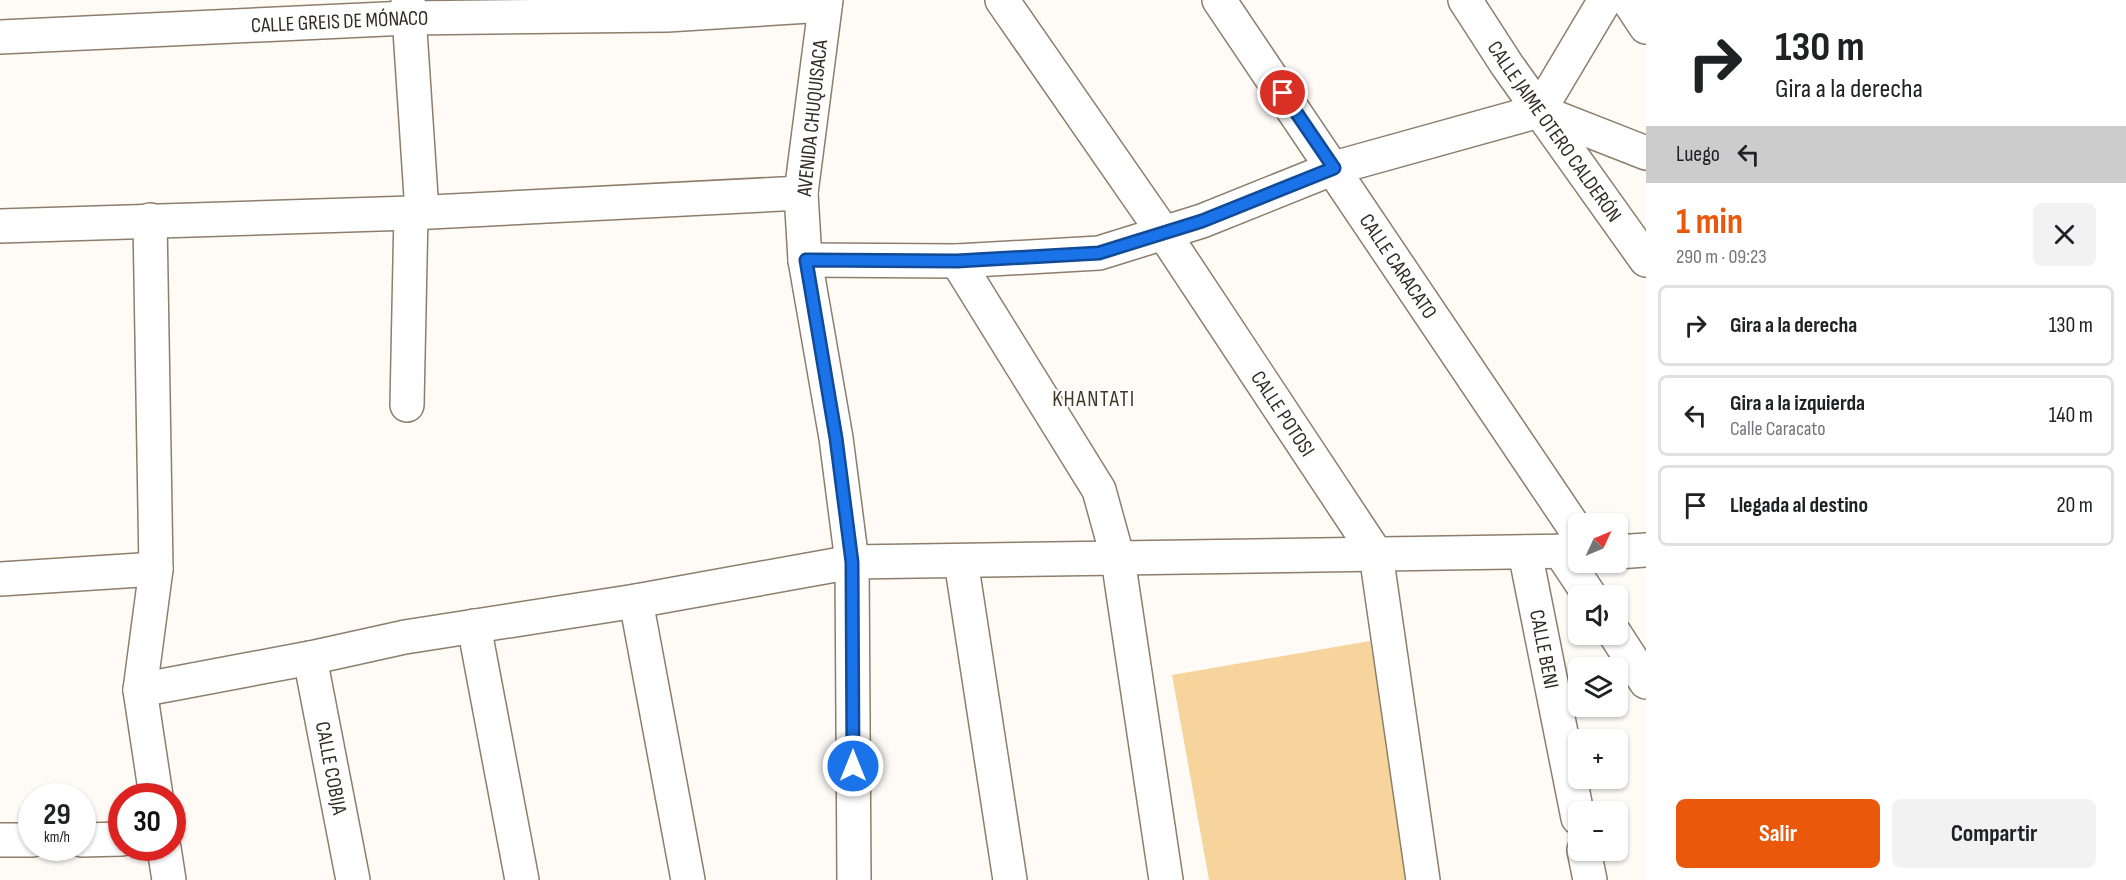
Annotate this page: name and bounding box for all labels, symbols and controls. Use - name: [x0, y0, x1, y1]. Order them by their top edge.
- street label: CALLE GREIS DE MÓNACO: [250, 6, 428, 38]
- text: 130 m: [1775, 22, 1865, 73]
- icon: right: [1676, 24, 1754, 102]
- street label: CALLE JAIME OTERO CALDERÓN: [1482, 36, 1627, 227]
- street label: AVENIDA CHUQUISACA: [792, 38, 833, 198]
- pin: [1257, 67, 1308, 118]
- text: Gira a la derecha: [1775, 73, 1923, 105]
- icon: arrive: [1266, 76, 1299, 109]
- icon: left: [1732, 138, 1765, 171]
- text: Luego: [1676, 141, 1720, 168]
- text: 1 min: [1676, 201, 1743, 244]
- button: close: [2033, 203, 2096, 266]
- street label: CALLE CARACATO: [1354, 209, 1442, 324]
- text: 290 m · 09:23: [1676, 245, 1767, 269]
- icon: right: [1679, 309, 1712, 342]
- text: Gira a la derecha: [1730, 312, 1857, 339]
- text: 130 m: [2049, 312, 2093, 339]
- street label: CALLE POTOSI: [1245, 366, 1320, 461]
- district label: KHANTATI: [1052, 386, 1136, 413]
- text: Gira a la izquierda: [1730, 390, 1865, 417]
- icon: left: [1679, 399, 1712, 432]
- text: 140 m: [2049, 402, 2093, 429]
- text: Calle Caracato: [1730, 417, 1826, 441]
- icon: arrive: [1679, 489, 1712, 522]
- text: Llegada al destino: [1730, 492, 1868, 519]
- text: 20 m: [2057, 492, 2093, 519]
- north arrow: [1568, 513, 1628, 573]
- map controls: [1568, 513, 1628, 861]
- button: sound: [1568, 585, 1628, 645]
- street label: CALLE BENI: [1524, 608, 1564, 691]
- button: layers: [1568, 657, 1628, 717]
- street label: CALLE COBIJA: [310, 719, 352, 818]
- button: +: [1568, 729, 1628, 789]
- position arrow: [821, 734, 885, 798]
- speed limit sign: 30: [108, 783, 186, 861]
- text: 29: [43, 797, 71, 833]
- button: Salir: [1676, 799, 1880, 868]
- button: Compartir: [1892, 799, 2096, 868]
- button: −: [1568, 801, 1628, 861]
- text: km/h: [44, 828, 70, 847]

